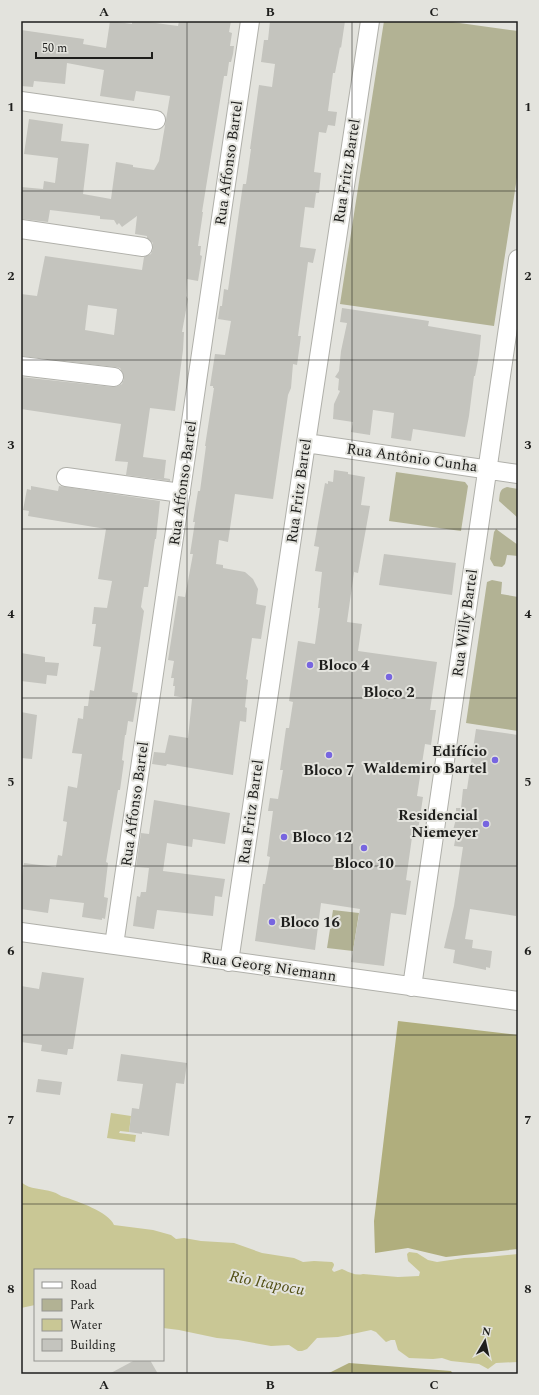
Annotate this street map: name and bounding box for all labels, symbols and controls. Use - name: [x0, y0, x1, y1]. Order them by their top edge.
- text: A: [99, 2, 109, 22]
- text: B: [265, 2, 275, 22]
- text: C: [429, 2, 439, 22]
- scale bar: [36, 34, 152, 60]
- text: 50 m: [42, 39, 67, 58]
- text: 1: [7, 97, 15, 117]
- text: 1: [524, 97, 532, 117]
- street label: Rua Affonso Bartel: [209, 99, 249, 227]
- street label: Rua Fritz Bartel: [327, 117, 367, 225]
- text: 2: [7, 266, 15, 286]
- text: 2: [524, 266, 532, 286]
- street label: Rua Affonso Bartel: [163, 419, 203, 547]
- text: 3: [7, 435, 15, 455]
- text: 3: [524, 435, 532, 455]
- street label: Rua Fritz Bartel: [280, 437, 318, 545]
- street label: Rua Antônio Cunha: [345, 437, 480, 479]
- street label: Rua Willy Bartel: [446, 568, 484, 678]
- text: 4: [7, 604, 15, 624]
- text: 4: [524, 604, 532, 624]
- place label: Bloco 4: [318, 654, 370, 677]
- marker: Bloco 4: [305, 660, 315, 670]
- marker: Bloco 2: [384, 672, 394, 682]
- place label: Bloco 2: [363, 681, 415, 704]
- street label: Rua Affonso Bartel: [115, 740, 155, 868]
- place label: Edifício Waldemiro Bartel: [363, 740, 487, 780]
- marker: Bloco 7: [324, 750, 334, 760]
- marker: Edifício Waldemiro Bartel: [490, 755, 500, 765]
- street label: Rua Fritz Bartel: [232, 758, 270, 866]
- place label: Bloco 7: [303, 759, 355, 782]
- text: 5: [7, 772, 15, 792]
- text: 5: [524, 772, 532, 792]
- place label: Residencial Niemeyer: [398, 804, 479, 844]
- marker: Residencial Niemeyer: [481, 819, 491, 829]
- place label: Bloco 12: [292, 826, 352, 849]
- marker: Bloco 12: [279, 832, 289, 842]
- marker: Bloco 10: [359, 843, 369, 853]
- place label: Bloco 10: [334, 852, 394, 875]
- place label: Bloco 16: [280, 911, 340, 934]
- marker: Bloco 16: [267, 917, 277, 927]
- text: 6: [7, 941, 15, 961]
- text: 6: [524, 941, 532, 961]
- street label: Rua Georg Niemann: [200, 946, 338, 988]
- text: 7: [7, 1110, 15, 1130]
- text: 7: [524, 1110, 532, 1130]
- water label: Rio Itapocu: [227, 1264, 307, 1302]
- legend: [34, 1269, 164, 1361]
- text: Road: [70, 1276, 97, 1295]
- text: 8: [7, 1279, 15, 1299]
- text: 8: [524, 1279, 532, 1299]
- text: Park: [70, 1296, 95, 1315]
- text: Water: [70, 1316, 102, 1335]
- north arrow: [465, 1321, 505, 1361]
- text: N: [481, 1323, 492, 1341]
- text: Building: [70, 1336, 116, 1355]
- text: A: [99, 1375, 109, 1395]
- text: B: [265, 1375, 275, 1395]
- text: C: [429, 1375, 439, 1395]

